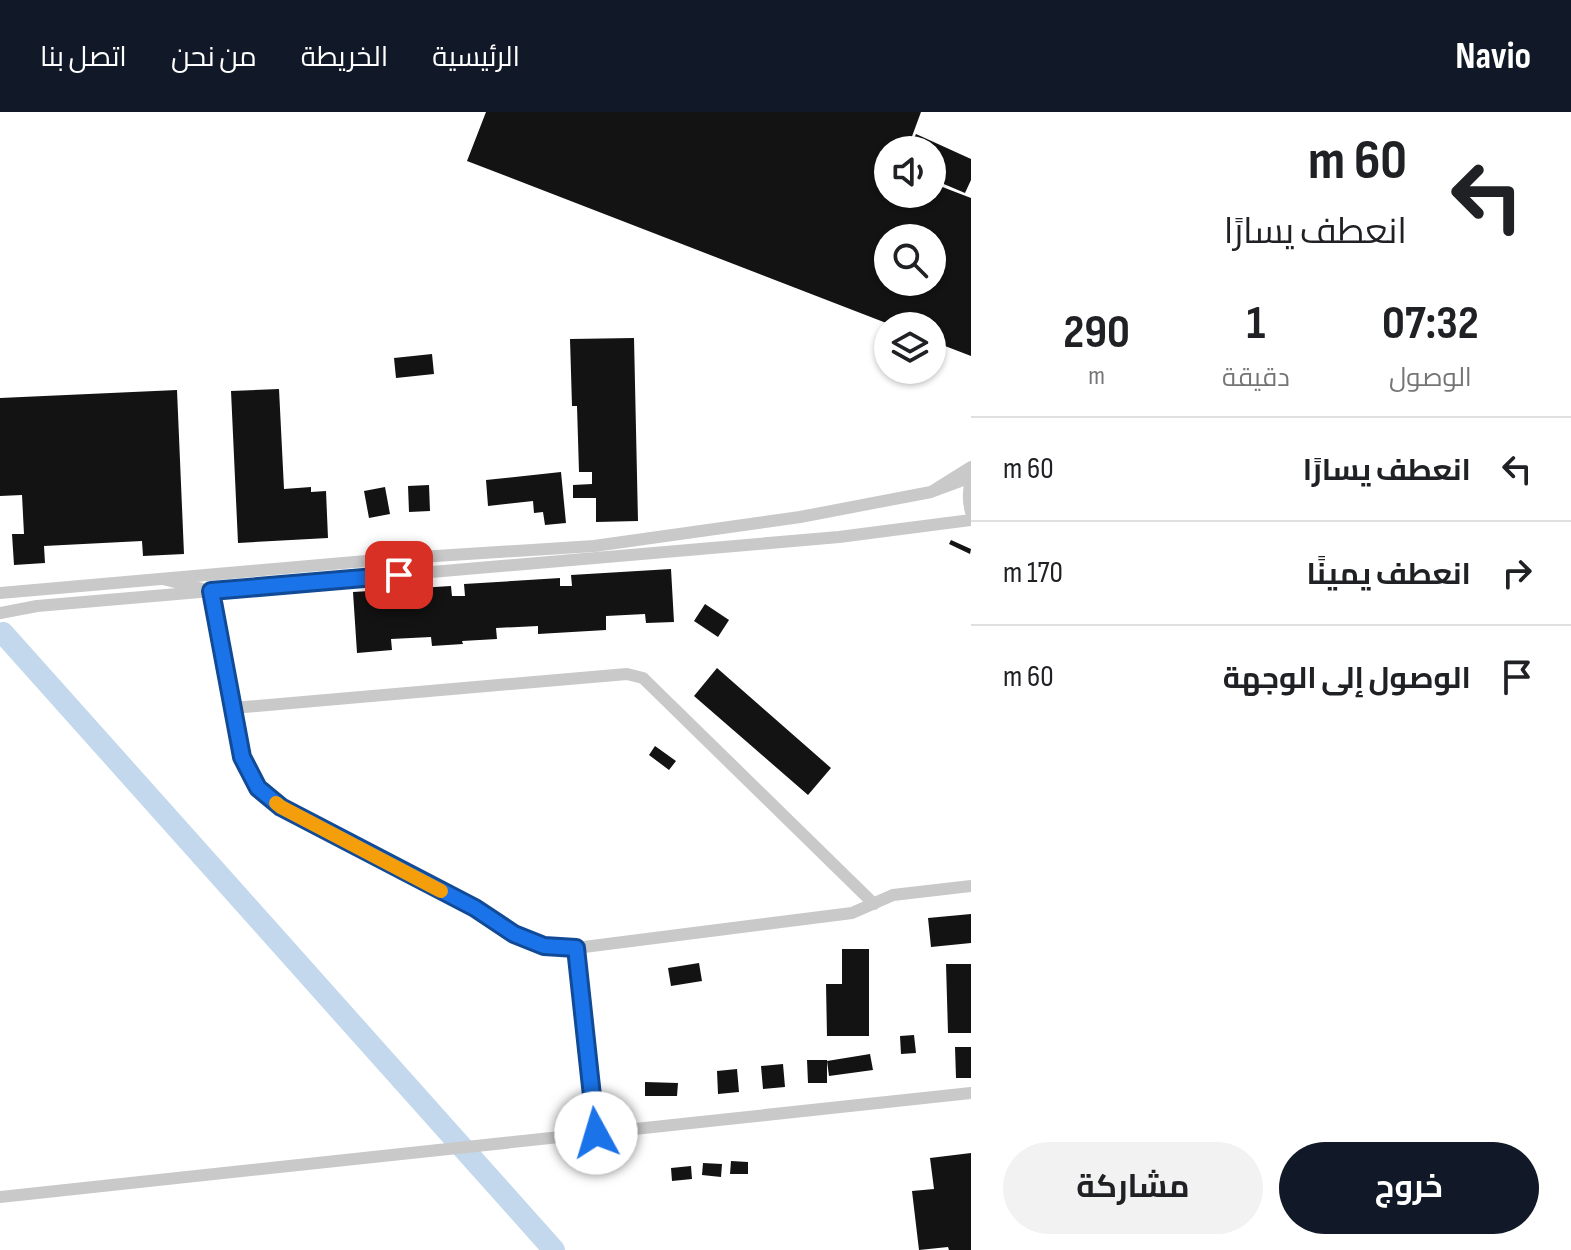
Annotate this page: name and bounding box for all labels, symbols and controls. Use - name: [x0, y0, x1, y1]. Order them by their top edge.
- text: Navio: [1455, 34, 1531, 79]
- text: اتصل بنا: [40, 41, 127, 74]
- text: من نحن: [171, 41, 257, 74]
- text: الخريطة: [301, 41, 388, 74]
- text: الرئيسية: [432, 41, 520, 74]
- text: 60 m: [1308, 128, 1407, 195]
- map controls: [874, 136, 946, 384]
- button: sound: [874, 136, 946, 208]
- icon: left: [1435, 144, 1539, 248]
- text: انعطف يسارًا: [1224, 211, 1407, 254]
- button: search: [874, 224, 946, 296]
- text: 1: [1247, 295, 1265, 352]
- text: 07:32: [1382, 295, 1479, 352]
- text: 290: [1063, 304, 1130, 361]
- button: layers: [874, 312, 946, 384]
- text: m: [1088, 361, 1105, 392]
- text: دقيقة: [1222, 363, 1290, 394]
- text: الوصول: [1389, 363, 1472, 394]
- icon: left: [1495, 447, 1539, 491]
- text: 60 m: [1003, 451, 1054, 487]
- text: انعطف يسارًا: [1303, 453, 1471, 489]
- pin: [365, 541, 433, 609]
- icon: right: [1495, 551, 1539, 595]
- icon: arrive: [377, 553, 421, 597]
- text: 170 m: [1003, 555, 1063, 591]
- text: انعطف يمينًا: [1306, 557, 1471, 593]
- icon: arrive: [1495, 655, 1539, 699]
- text: 60 m: [1003, 659, 1054, 695]
- text: الوصول إلى الوجهة: [1223, 661, 1471, 697]
- position arrow: [554, 1091, 638, 1175]
- button: مشاركة: [1003, 1142, 1263, 1234]
- button: خروج: [1279, 1142, 1539, 1234]

